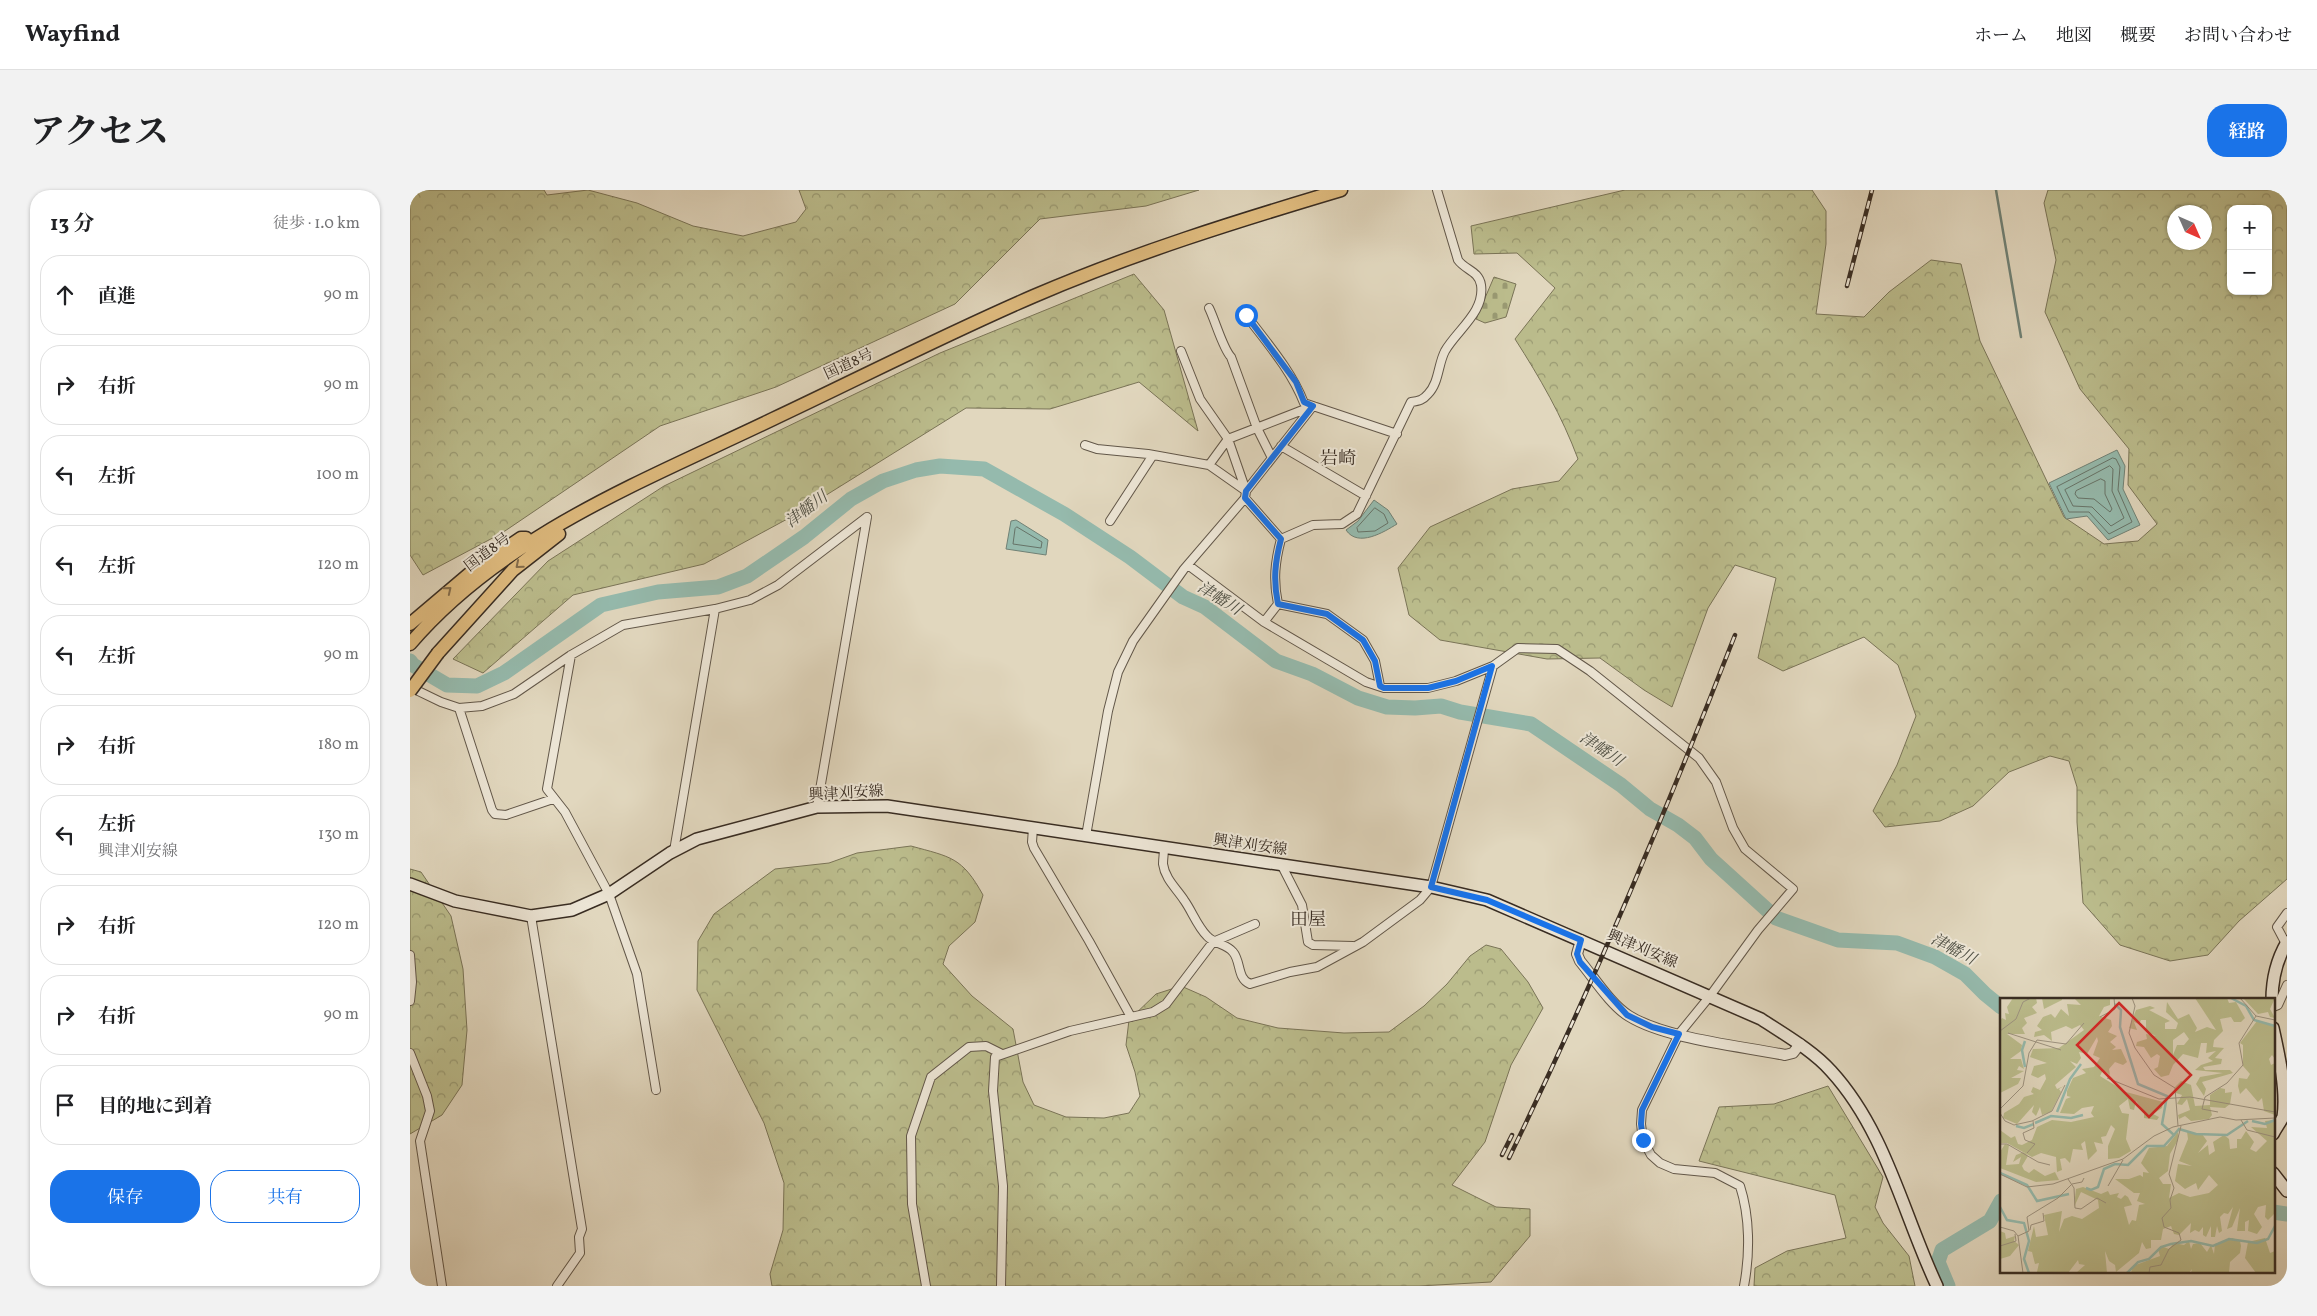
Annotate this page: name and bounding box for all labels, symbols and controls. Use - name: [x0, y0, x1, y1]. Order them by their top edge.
- text: Wayfind: [25, 18, 120, 52]
- text: ホーム: [1974, 24, 2028, 49]
- text: 地図: [2056, 24, 2092, 49]
- text: 概要: [2120, 24, 2156, 49]
- text: お問い合わせ: [2184, 24, 2292, 49]
- button: 経路: [2207, 104, 2287, 157]
- text: アクセス: [30, 110, 169, 158]
- north arrow: [2167, 205, 2212, 250]
- map controls: [2227, 205, 2272, 295]
- button: +: [2227, 205, 2272, 250]
- text: 13 分: [50, 210, 94, 239]
- text: 徒歩 · 1.0 km: [273, 213, 360, 235]
- button: −: [2227, 250, 2272, 295]
- icon: ahead: [51, 281, 79, 309]
- text: 直進: [98, 284, 136, 310]
- text: 90 m: [323, 284, 359, 306]
- route start: [1235, 304, 1258, 327]
- street label: 国道8号: [821, 344, 877, 386]
- icon: right: [51, 371, 79, 399]
- text: 右折: [98, 374, 136, 400]
- text: 90 m: [323, 374, 359, 396]
- district label: 岩崎: [1320, 447, 1356, 472]
- icon: left: [51, 461, 79, 489]
- text: 左折: [98, 464, 136, 490]
- text: 100 m: [316, 464, 359, 486]
- water label: 津幡川: [781, 486, 834, 533]
- street label: 国道8号: [461, 529, 515, 577]
- icon: left: [51, 551, 79, 579]
- text: 左折: [98, 554, 136, 580]
- text: 120 m: [317, 554, 359, 576]
- one-way arrow: [516, 560, 525, 568]
- water label: 津幡川: [1193, 577, 1247, 622]
- one-way arrow: [442, 588, 451, 596]
- icon: left: [51, 641, 79, 669]
- text: 左折: [98, 644, 136, 670]
- text: 90 m: [323, 644, 359, 666]
- water label: 津幡川: [1575, 727, 1629, 774]
- icon: right: [51, 731, 79, 759]
- text: 右折: [98, 734, 136, 760]
- text: 180 m: [318, 734, 359, 756]
- street label: 興津刈安線: [808, 782, 884, 806]
- text: 左折: [98, 812, 136, 838]
- icon: left: [51, 821, 79, 849]
- text: 130 m: [318, 824, 359, 846]
- street label: 興津刈安線: [1211, 830, 1289, 862]
- text: 興津刈安線: [98, 841, 178, 863]
- district label: 田屋: [1290, 908, 1326, 933]
- icon: right: [51, 911, 79, 939]
- text: 右折: [98, 914, 136, 940]
- text: 120 m: [317, 914, 359, 936]
- street label: 興津刈安線: [1603, 926, 1681, 974]
- water label: 津幡川: [1927, 929, 1981, 972]
- inset map: [2000, 998, 2274, 1274]
- icon: right: [51, 1001, 79, 1029]
- text: 右折: [98, 1004, 136, 1030]
- text: 90 m: [323, 1004, 359, 1026]
- icon: arrive: [51, 1091, 79, 1119]
- text: 目的地に到着: [98, 1094, 212, 1120]
- route end: [1632, 1129, 1655, 1152]
- button: 保存: [50, 1170, 200, 1223]
- button: 共有: [210, 1170, 360, 1223]

